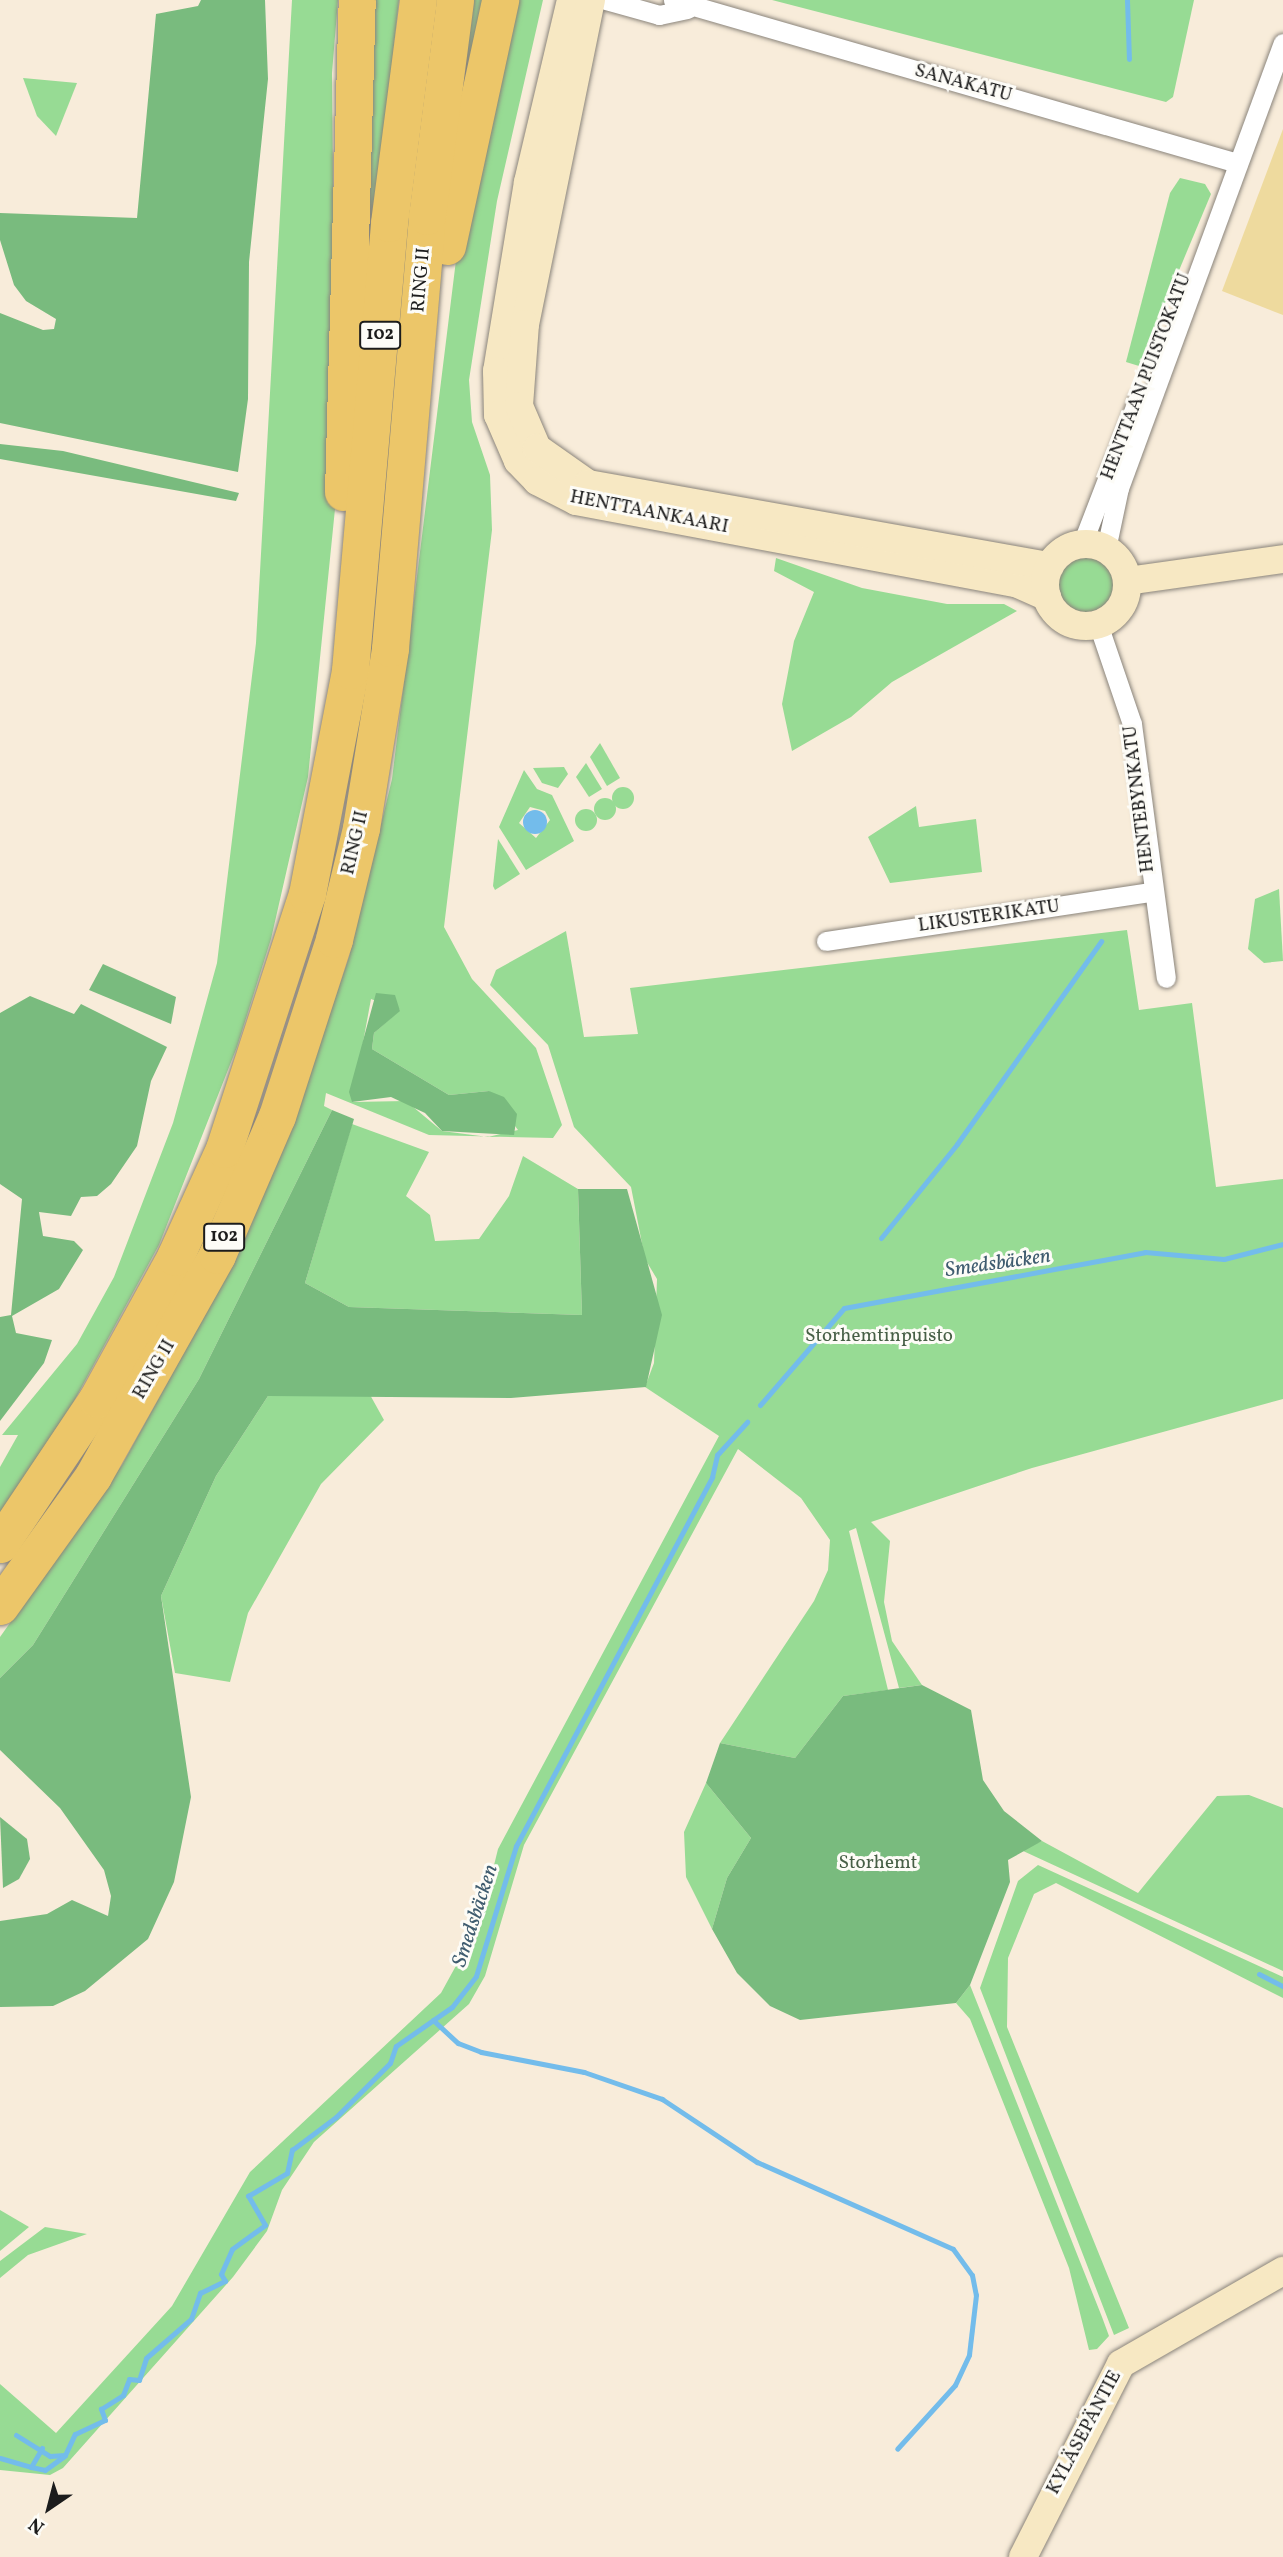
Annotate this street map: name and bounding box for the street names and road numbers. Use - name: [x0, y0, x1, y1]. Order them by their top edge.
- street label: SANAKATU: [912, 60, 1014, 108]
- street label: RING II: [408, 247, 436, 313]
- street label: HENTTAAN PUISTOKATU: [1097, 271, 1197, 483]
- road number: 102: [359, 320, 401, 349]
- street label: HENTTAANKAARI: [568, 486, 730, 540]
- street label: HENTEBYNKATU: [1120, 724, 1160, 874]
- street label: RING II: [338, 809, 374, 877]
- street label: LIKUSTERIKATU: [917, 896, 1061, 938]
- road number: 102: [203, 1222, 245, 1252]
- street label: RING II: [129, 1336, 181, 1404]
- street label: KYLÄSEPÄNTIE: [1043, 2367, 1127, 2499]

